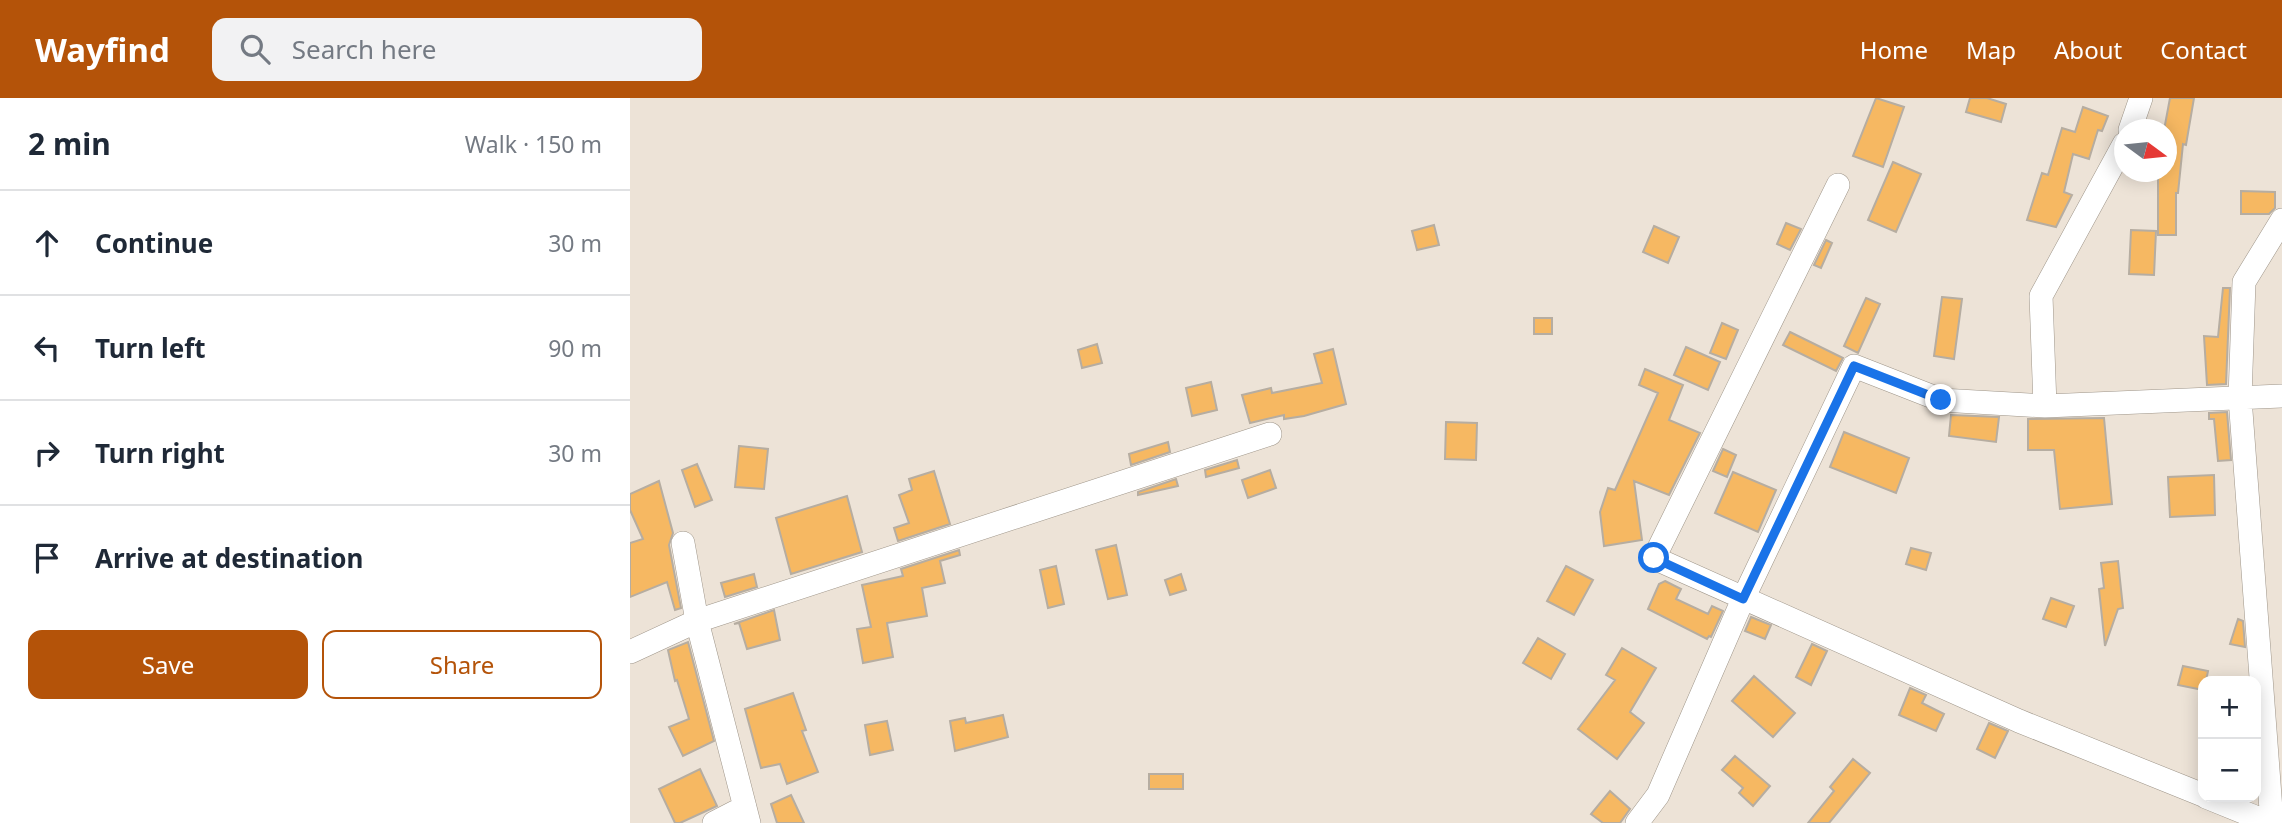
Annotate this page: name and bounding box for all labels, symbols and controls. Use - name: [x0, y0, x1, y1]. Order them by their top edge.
- search box: [212, 18, 702, 81]
- text: Wayfind: [35, 27, 170, 72]
- icon: search: [236, 30, 274, 68]
- text: Search here: [292, 31, 436, 67]
- text: Home: [1860, 33, 1928, 66]
- text: Map: [1966, 33, 2016, 66]
- text: About: [2054, 33, 2122, 66]
- text: Contact: [2160, 33, 2247, 66]
- north arrow: [2114, 119, 2177, 182]
- text: 2 min: [28, 123, 111, 164]
- text: Walk · 150 m: [465, 128, 602, 160]
- icon: ahead: [28, 224, 66, 262]
- text: Continue: [95, 225, 213, 261]
- text: 30 m: [548, 227, 602, 259]
- icon: left: [28, 329, 66, 367]
- text: Turn left: [95, 330, 206, 366]
- text: 90 m: [548, 332, 602, 364]
- route end: [1925, 384, 1956, 415]
- icon: right: [28, 434, 66, 472]
- text: Turn right: [95, 435, 225, 471]
- text: 30 m: [548, 437, 602, 469]
- icon: arrive: [28, 539, 66, 577]
- text: Arrive at destination: [95, 540, 364, 576]
- route start: [1638, 542, 1669, 573]
- button: Save: [28, 630, 308, 699]
- button: Share: [322, 630, 602, 699]
- map controls: [2198, 676, 2261, 802]
- button: +: [2198, 676, 2261, 739]
- button: −: [2198, 739, 2261, 802]

